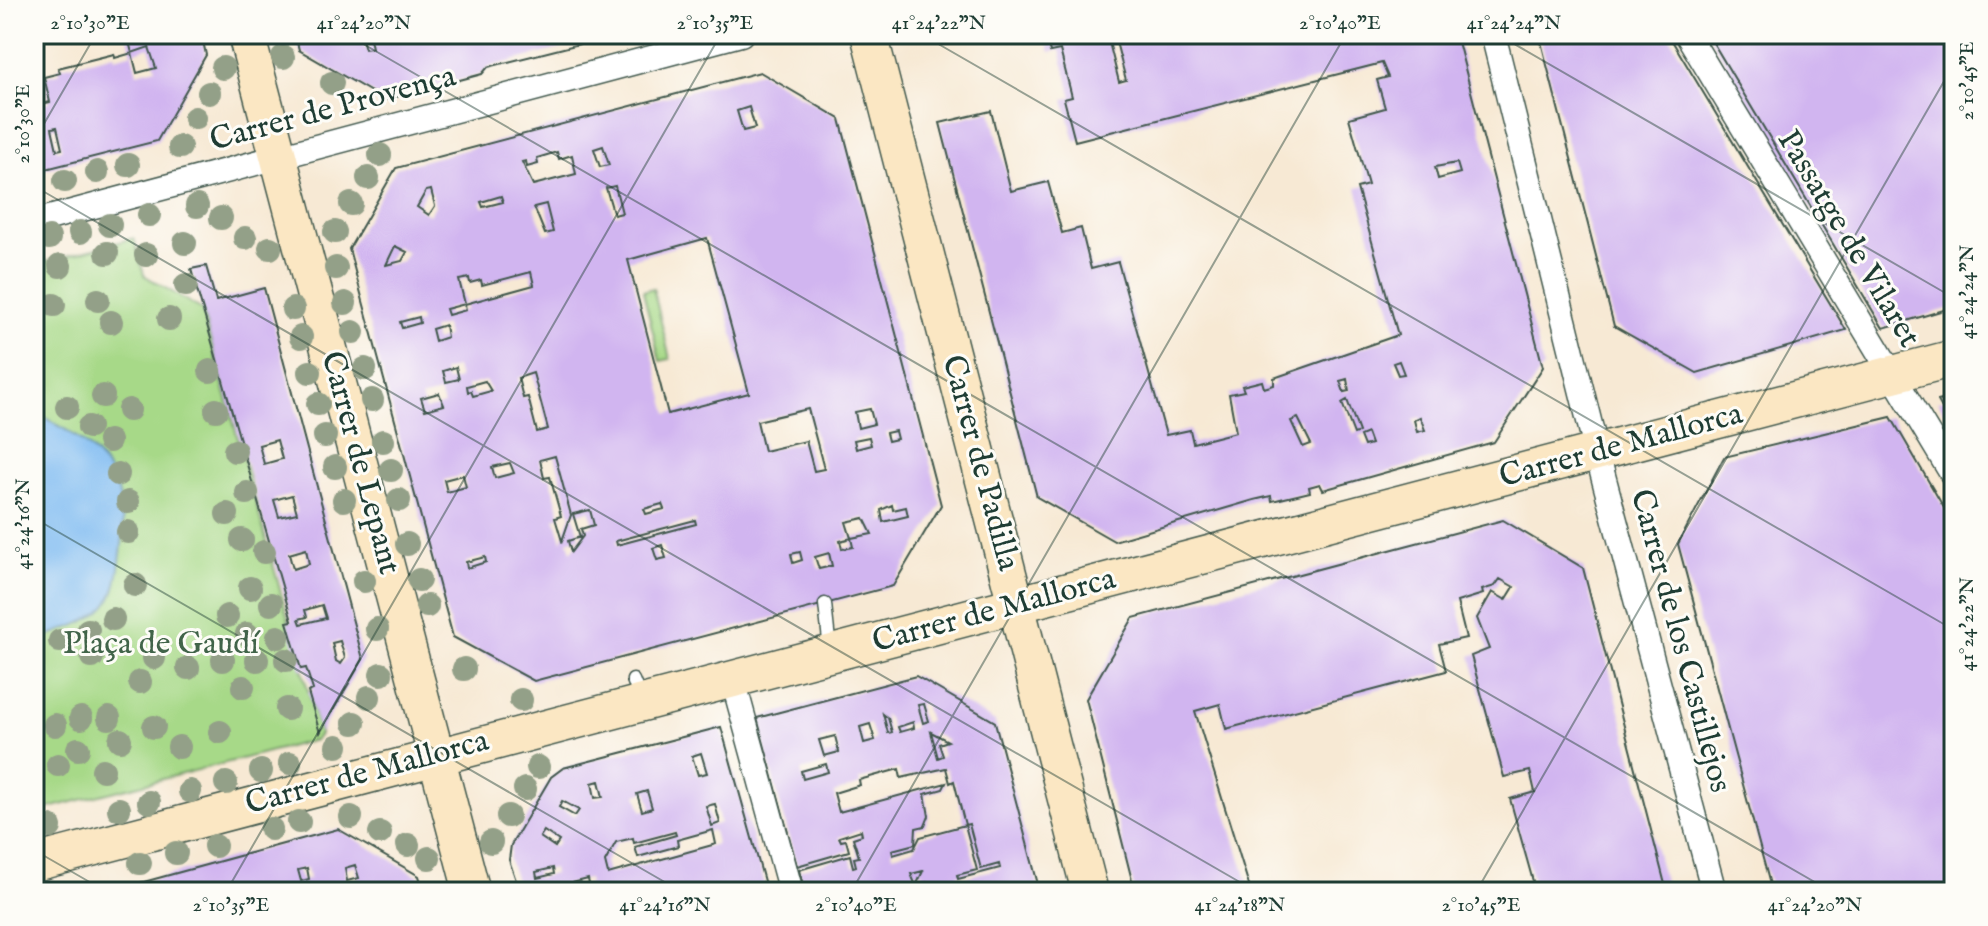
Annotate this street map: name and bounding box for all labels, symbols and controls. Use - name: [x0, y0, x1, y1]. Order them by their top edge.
- text: 2°10'30"E: [50, 11, 130, 36]
- text: 41°24'20"N: [317, 11, 411, 36]
- text: 2°10'35"E: [677, 11, 754, 36]
- text: 41°24'22"N: [892, 11, 986, 36]
- text: 2°10'40"E: [1299, 11, 1381, 36]
- text: 41°24'24"N: [1467, 11, 1561, 36]
- text: 2°10'45"E: [1955, 41, 1980, 121]
- street label: Carrer de Provença: [206, 56, 461, 162]
- text: 2°10'30"E: [11, 84, 36, 164]
- street label: Passatge de Vilaret: [1767, 123, 1929, 355]
- text: 41°24'24"N: [1955, 245, 1980, 339]
- street label: Carrer de Lepant: [311, 347, 409, 579]
- street label: Carrer de Padilla: [932, 351, 1029, 575]
- street label: Carrer de Mallorca: [1495, 394, 1747, 498]
- text: 41°24'16"N: [11, 478, 36, 570]
- street label: Carrer de los Castillejos: [1620, 485, 1740, 797]
- street label: Carrer de Mallorca: [868, 559, 1120, 663]
- text: 41°24'22"N: [1955, 577, 1980, 671]
- park label: Plaça de Gaudí: [63, 624, 261, 665]
- street label: Carrer de Mallorca: [241, 721, 493, 825]
- text: 2°10'35"E: [193, 893, 270, 918]
- text: 41°24'16"N: [619, 893, 711, 918]
- text: 2°10'40"E: [815, 893, 897, 918]
- text: 41°24'18"N: [1195, 893, 1285, 918]
- text: 2°10'45"E: [1441, 893, 1521, 918]
- text: 41°24'20"N: [1768, 893, 1862, 918]

